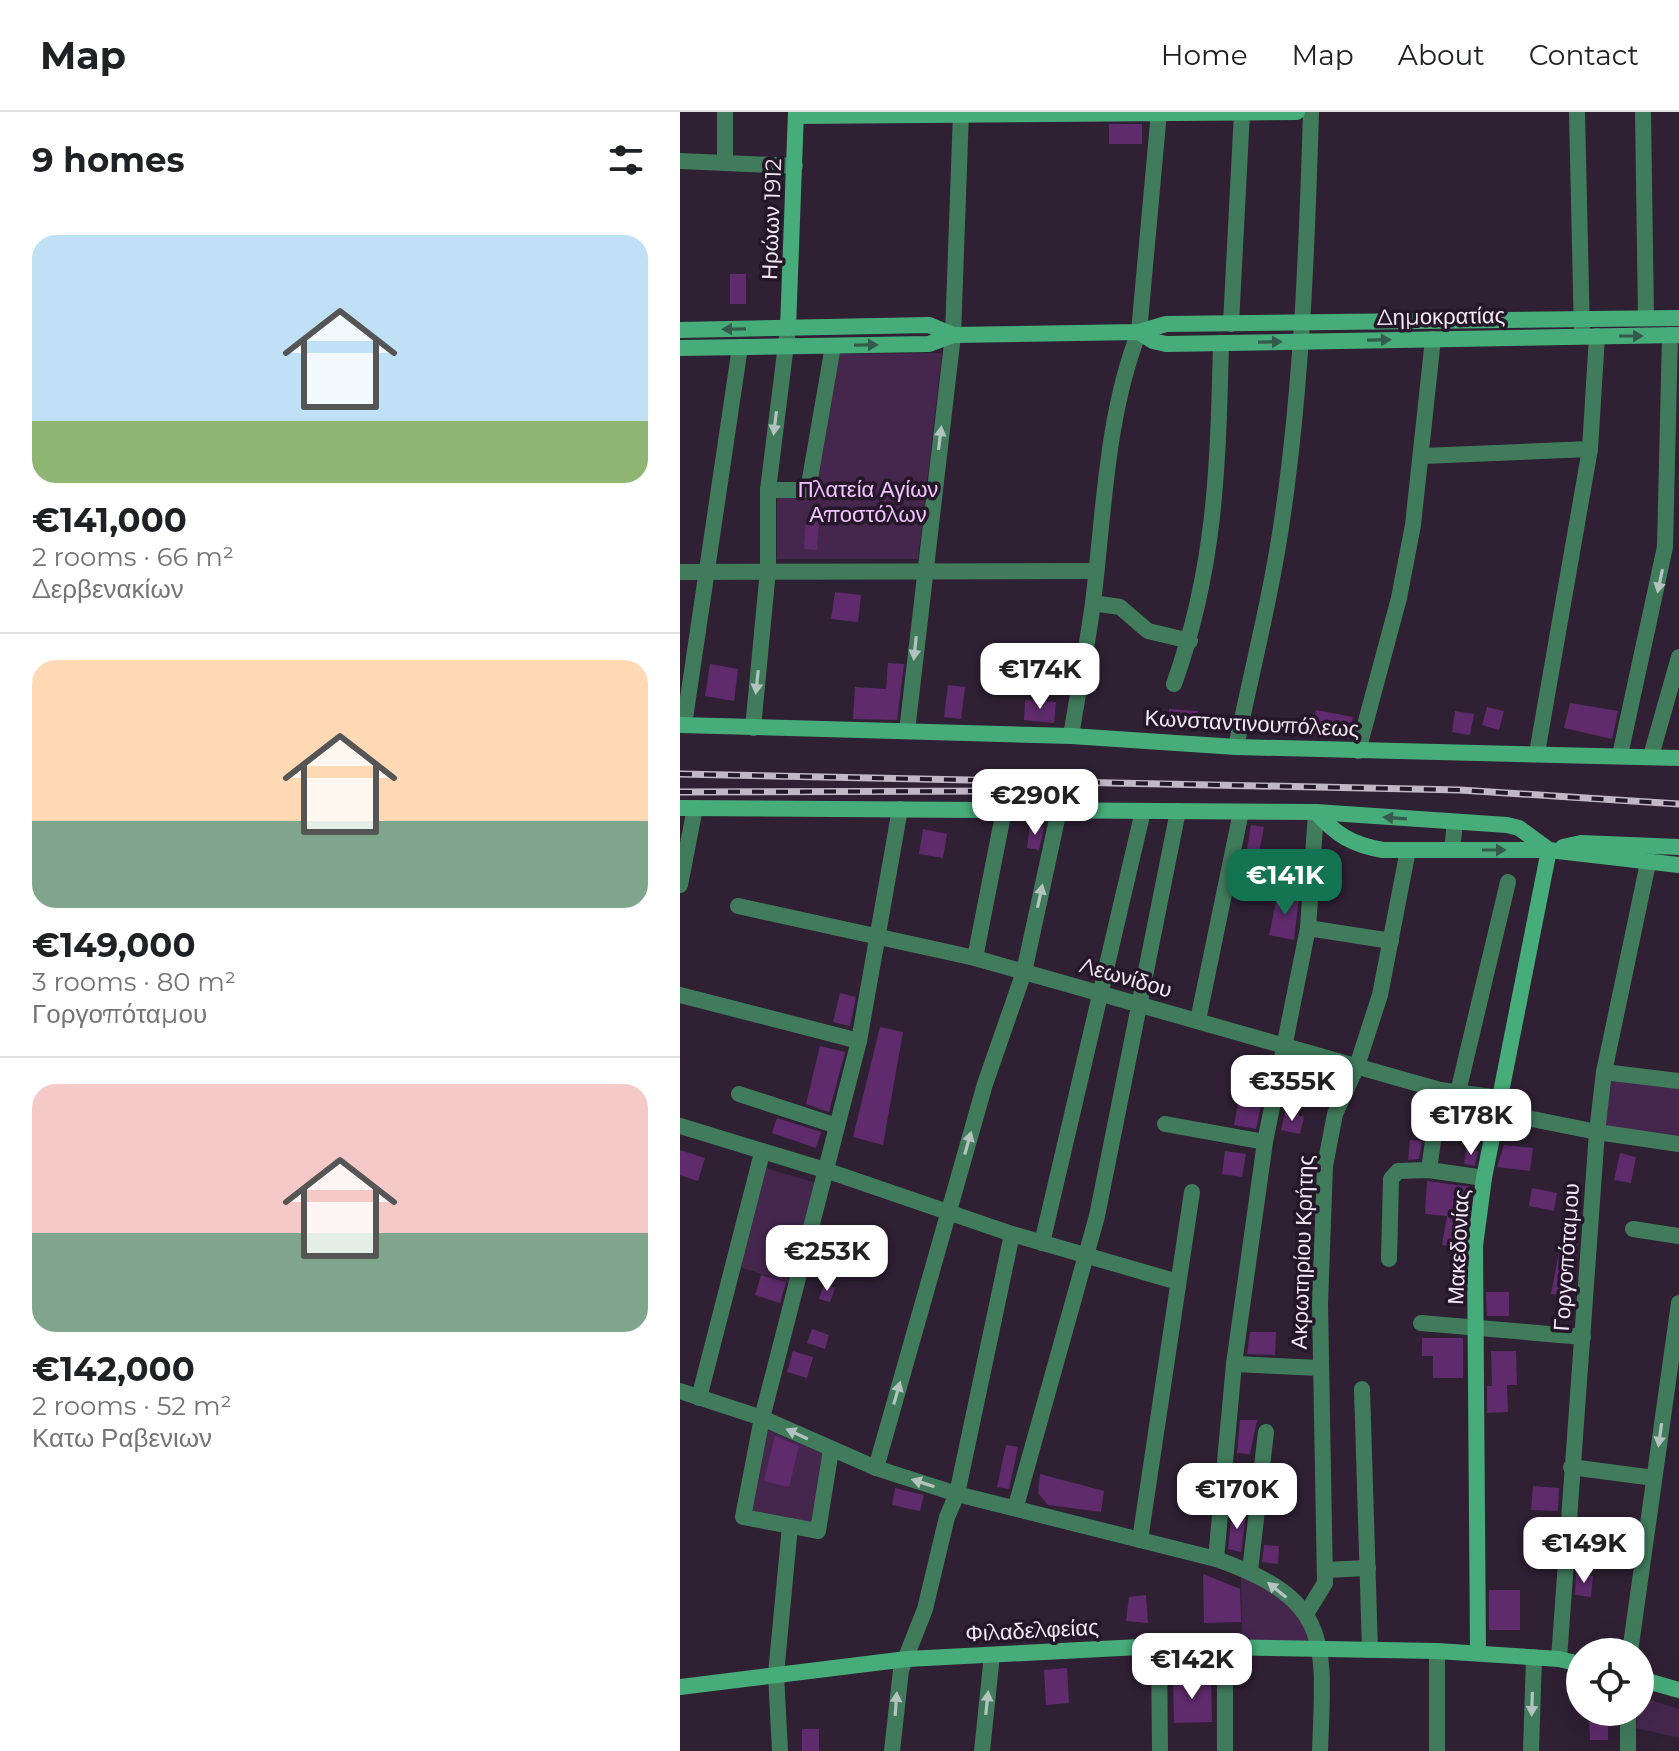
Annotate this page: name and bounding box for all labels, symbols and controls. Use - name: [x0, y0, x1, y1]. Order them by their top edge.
- text: Map: [40, 32, 126, 79]
- text: Home: [1161, 38, 1248, 72]
- text: Map: [1292, 38, 1354, 72]
- text: About: [1398, 38, 1485, 72]
- text: Contact: [1529, 38, 1639, 72]
- icon: filters: [604, 138, 648, 182]
- text: 9 homes: [32, 139, 185, 181]
- street label: Ηρώων 1912: [756, 158, 787, 280]
- icon: home: [268, 287, 412, 431]
- street label: Δημοκρατίας: [1377, 302, 1505, 331]
- one-way arrow: [721, 323, 746, 336]
- one-way arrow: [1619, 330, 1644, 342]
- one-way arrow: [1367, 333, 1392, 346]
- one-way arrow: [1258, 335, 1283, 348]
- one-way arrow: [854, 339, 879, 351]
- one-way arrow: [769, 411, 782, 436]
- one-way arrow: [934, 425, 947, 450]
- park label: Πλατεία Αγίων Αποστόλων: [798, 476, 938, 528]
- text: €141,000: [32, 499, 187, 541]
- text: 2 rooms · 66 m²: [32, 541, 234, 573]
- one-way arrow: [1653, 569, 1665, 594]
- text: Δερβενακίων: [32, 573, 184, 605]
- one-way arrow: [909, 636, 922, 661]
- pin: €174K: [984, 643, 1096, 711]
- text: €174K: [998, 653, 1082, 685]
- one-way arrow: [751, 670, 764, 695]
- street label: Κωνσταντινουπόλεως: [1144, 704, 1360, 743]
- icon: home: [268, 712, 412, 856]
- pin: €290K: [979, 769, 1091, 837]
- text: €290K: [990, 779, 1080, 811]
- one-way arrow: [1382, 811, 1407, 824]
- one-way arrow: [1482, 844, 1507, 856]
- pin: €141K: [1229, 849, 1341, 917]
- text: €141K: [1246, 859, 1324, 891]
- one-way arrow: [1034, 883, 1047, 908]
- text: €149,000: [32, 924, 195, 966]
- street label: Λεωνίδου: [1077, 951, 1175, 1004]
- text: 3 rooms · 80 m²: [32, 966, 236, 998]
- text: Γοργοπόταμου: [32, 998, 207, 1030]
- pin: €355K: [1236, 1055, 1348, 1123]
- text: €355K: [1249, 1065, 1335, 1097]
- pin: €178K: [1415, 1089, 1527, 1157]
- text: €178K: [1429, 1099, 1513, 1131]
- one-way arrow: [962, 1130, 975, 1154]
- icon: home: [268, 1136, 412, 1280]
- street label: Ακρωτηρίου Κρήτης: [1286, 1154, 1319, 1350]
- street label: Γοργοπόταμου: [1548, 1182, 1585, 1332]
- street label: Μακεδονίας: [1442, 1189, 1475, 1305]
- pin: €253K: [771, 1225, 883, 1293]
- text: €253K: [784, 1235, 870, 1267]
- text: €142,000: [32, 1348, 195, 1390]
- one-way arrow: [891, 1381, 904, 1405]
- text: 2 rooms · 52 m²: [32, 1390, 232, 1422]
- text: Κατω Ραβενιων: [32, 1422, 212, 1454]
- one-way arrow: [1653, 1423, 1666, 1448]
- one-way arrow: [785, 1427, 808, 1441]
- pin: €170K: [1181, 1463, 1293, 1531]
- text: €170K: [1195, 1473, 1279, 1505]
- one-way arrow: [911, 1476, 935, 1489]
- pin: €149K: [1528, 1517, 1640, 1585]
- text: €149K: [1541, 1527, 1627, 1559]
- one-way arrow: [1268, 1582, 1288, 1599]
- street label: Φιλαδελφείας: [965, 1614, 1099, 1647]
- pin: €142K: [1136, 1633, 1248, 1701]
- map controls: [1566, 1638, 1654, 1726]
- button: locate: [1566, 1638, 1654, 1726]
- text: €142K: [1150, 1643, 1234, 1675]
- one-way arrow: [981, 1690, 994, 1715]
- one-way arrow: [890, 1691, 903, 1716]
- one-way arrow: [1526, 1692, 1539, 1717]

